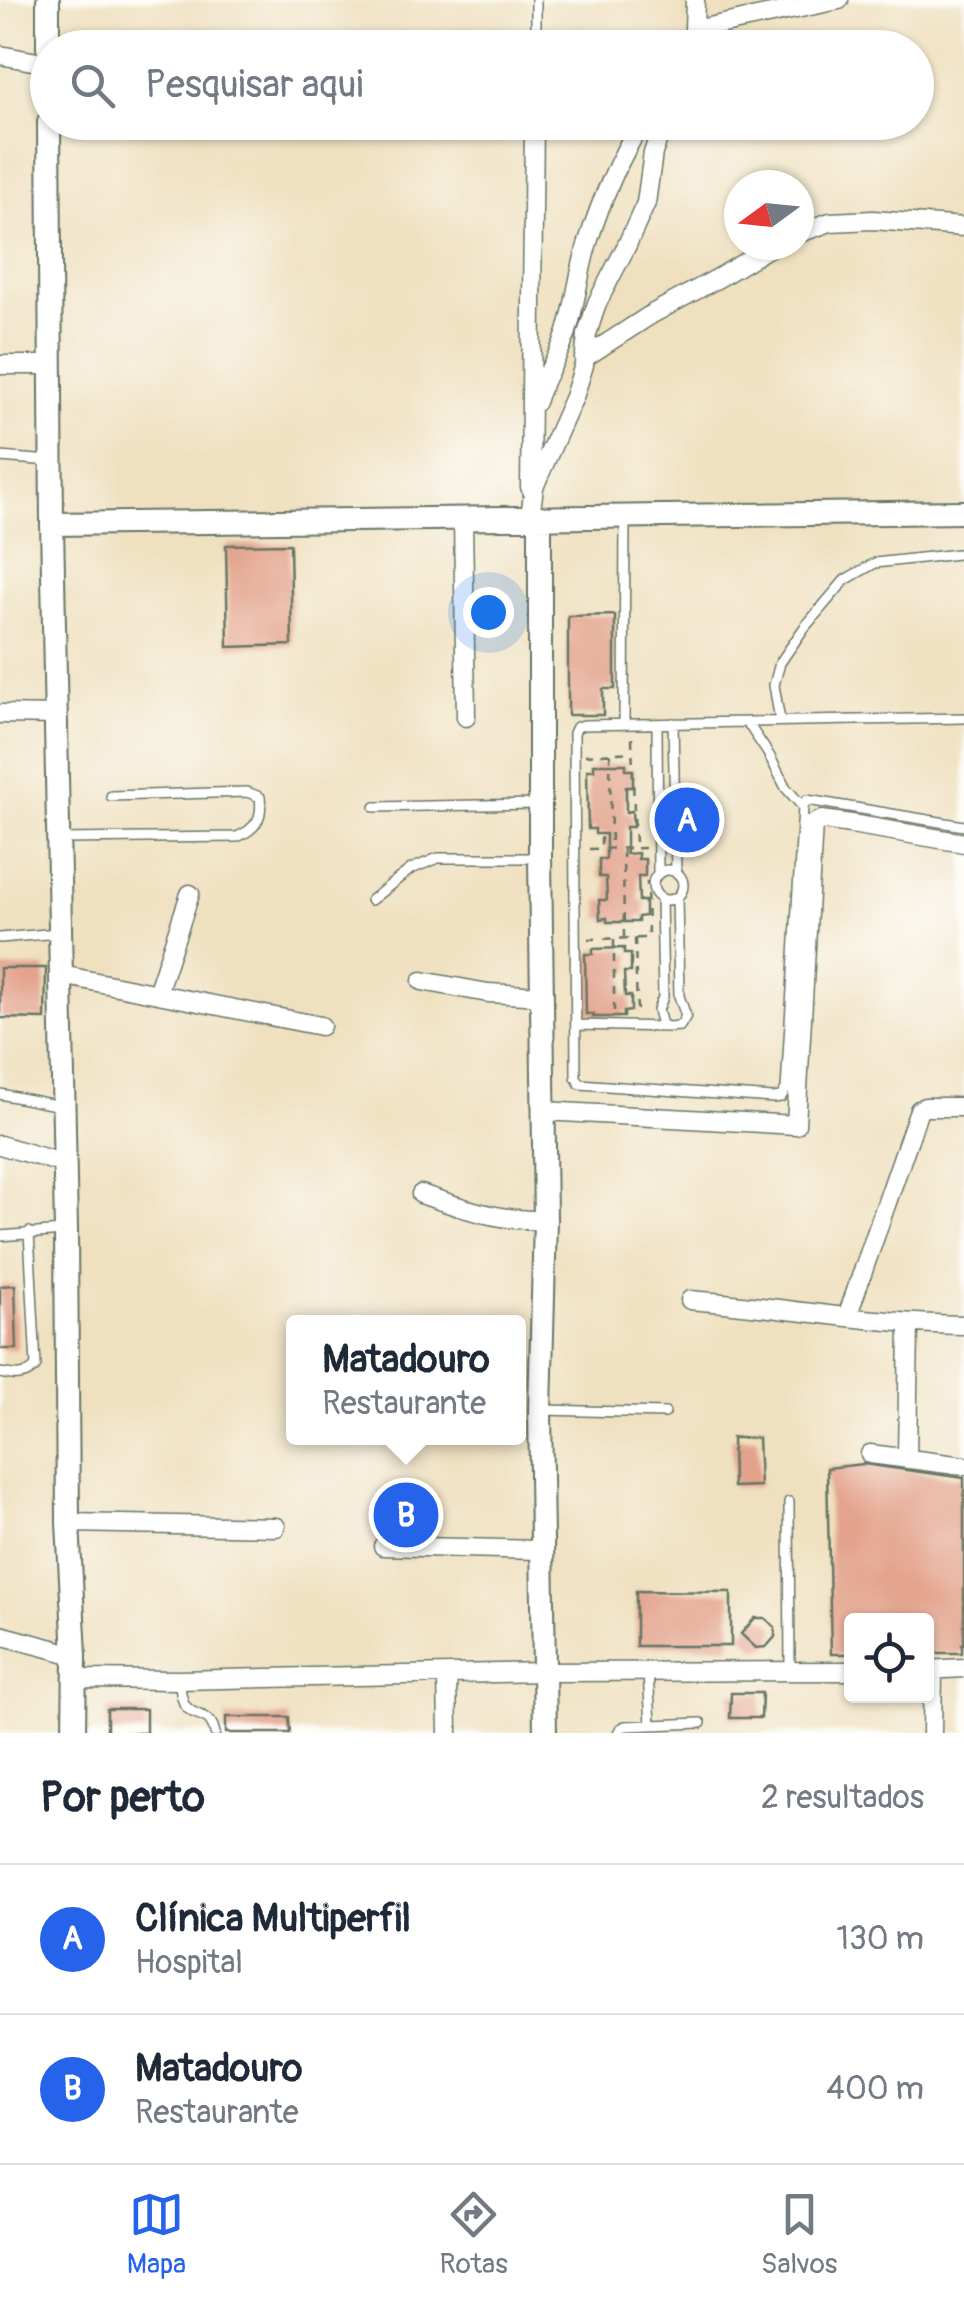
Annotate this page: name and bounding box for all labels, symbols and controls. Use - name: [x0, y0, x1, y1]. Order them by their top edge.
- search box: [30, 30, 934, 140]
- icon: search: [65, 58, 120, 113]
- text: Pesquisar aqui: [145, 61, 363, 109]
- north arrow: [724, 170, 814, 260]
- your location: [463, 587, 514, 638]
- pin: A: [654, 782, 720, 858]
- popup: [286, 1315, 526, 1445]
- text: Matadouro: [322, 1336, 490, 1384]
- text: Restaurante: [322, 1384, 486, 1424]
- pin: B: [374, 1478, 438, 1552]
- map controls: [844, 1613, 934, 1703]
- button: locate: [844, 1613, 934, 1703]
- text: Por perto: [40, 1772, 205, 1824]
- text: 2 resultados: [761, 1778, 924, 1818]
- text: Clínica Multiperfil: [135, 1895, 411, 1943]
- text: A: [62, 1919, 83, 1959]
- text: 130 m: [836, 1919, 924, 1959]
- text: Hospital: [135, 1943, 243, 1983]
- text: Matadouro: [135, 2045, 302, 2093]
- text: B: [63, 2069, 82, 2109]
- text: 400 m: [826, 2069, 924, 2109]
- text: Restaurante: [135, 2093, 299, 2133]
- tab: Mapa: [127, 2187, 186, 2282]
- tab: Rotas: [440, 2187, 508, 2282]
- tab: Salvos: [761, 2187, 837, 2282]

